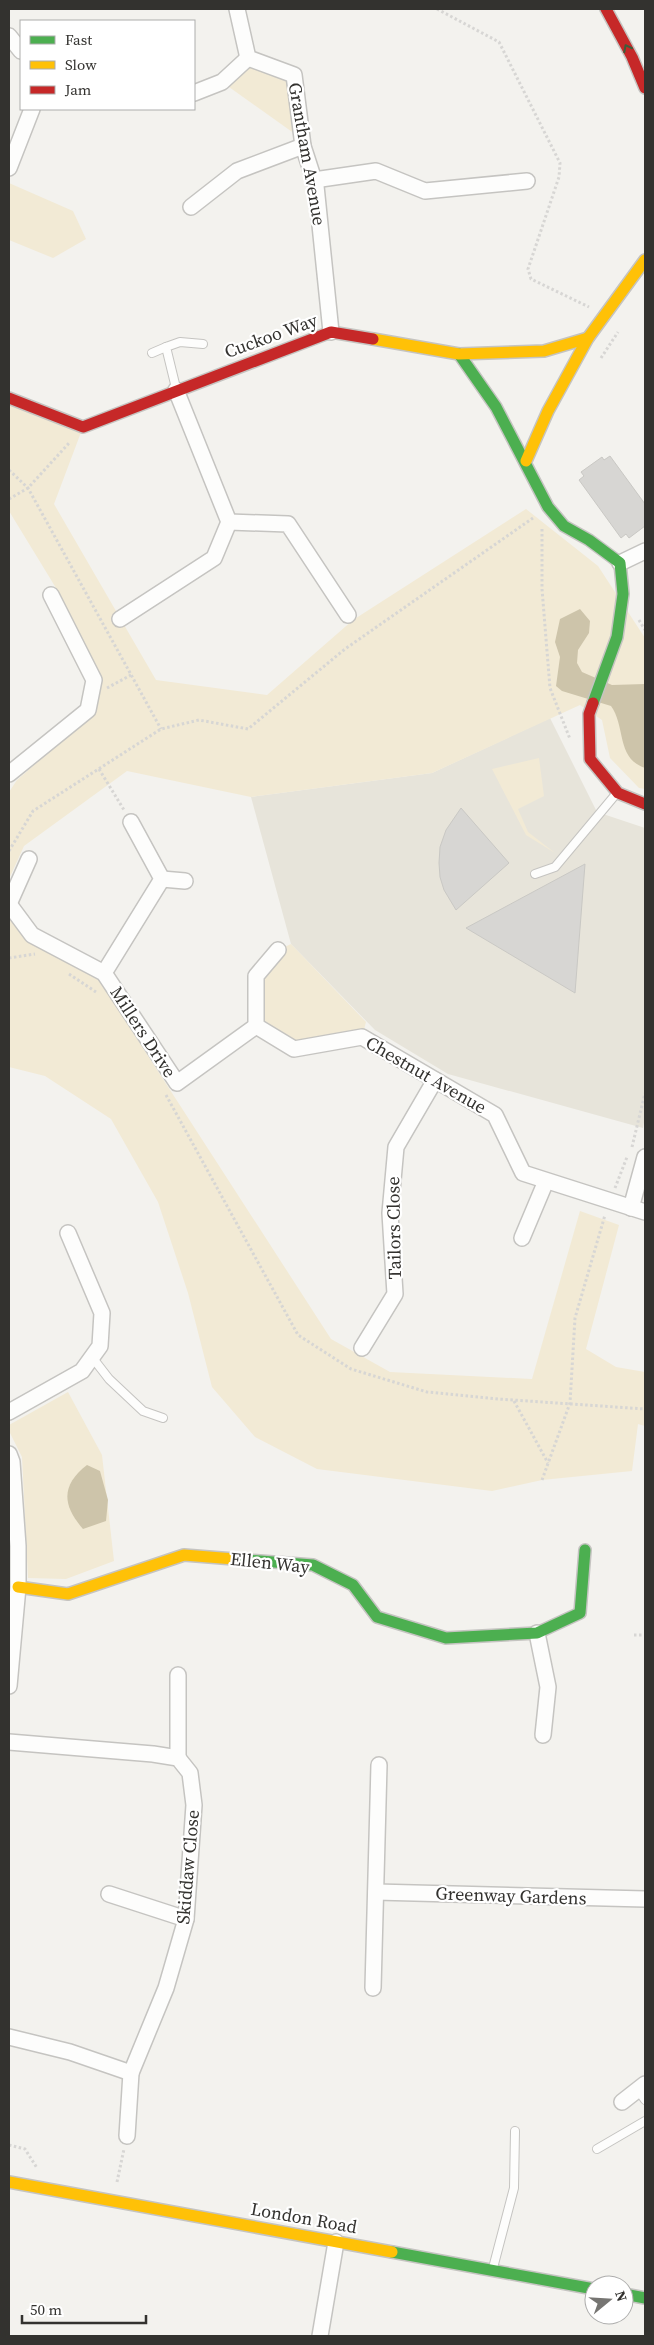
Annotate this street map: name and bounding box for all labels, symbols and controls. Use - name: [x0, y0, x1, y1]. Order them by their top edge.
- legend: [20, 20, 195, 110]
- text: Fast: [65, 29, 92, 50]
- one-way arrow: [623, 44, 633, 53]
- text: Slow: [65, 54, 97, 75]
- text: Jam: [64, 79, 92, 100]
- street label: Grantham Avenue: [283, 80, 332, 227]
- street label: Cuckoo Way: [221, 307, 322, 364]
- street label: Millers Drive: [105, 981, 182, 1082]
- street label: Chestnut Avenue: [361, 1030, 491, 1119]
- street label: Tailors Close: [380, 1176, 407, 1280]
- street label: Ellen Way: [229, 1546, 312, 1579]
- street label: Skiddaw Close: [170, 1809, 205, 1925]
- street label: Greenway Gardens: [435, 1880, 587, 1911]
- street label: London Road: [249, 2196, 359, 2239]
- north arrow: [584, 2275, 634, 2325]
- text: N: [610, 2288, 632, 2304]
- scale bar: [22, 2292, 146, 2324]
- text: 50 m: [30, 2299, 62, 2320]

